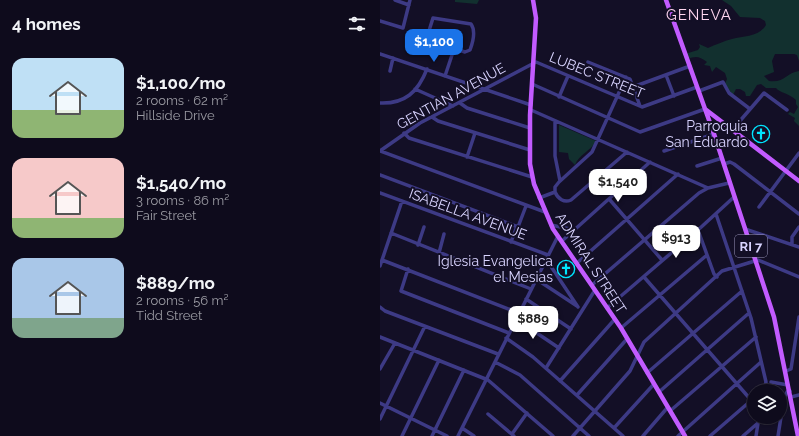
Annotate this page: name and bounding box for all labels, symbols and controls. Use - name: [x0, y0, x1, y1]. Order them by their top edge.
- district label: GENEVA: [666, 6, 732, 24]
- icon: filters: [346, 13, 368, 35]
- text: 4 homes: [12, 14, 81, 34]
- pin: $1,100: [401, 29, 467, 63]
- text: $1,100: [414, 34, 454, 49]
- street label: LUBEC STREET: [547, 49, 647, 101]
- street label: GENTIAN AVENUE: [394, 60, 508, 132]
- text: $1,100/mo: [136, 73, 226, 93]
- icon: home: [44, 74, 92, 122]
- text: 2 rooms · 62 m²: [136, 93, 228, 108]
- text: Hillside Drive: [136, 108, 215, 123]
- place label: Parroquia San Eduardo: [665, 118, 748, 150]
- church icon: Parroquia San Eduardo: [751, 124, 771, 144]
- pin: $1,540: [585, 169, 651, 203]
- text: $1,540/mo: [136, 173, 226, 193]
- icon: home: [44, 174, 92, 222]
- text: $1,540: [598, 174, 638, 189]
- street label: ISABELLA AVENUE: [407, 185, 529, 243]
- text: 3 rooms · 86 m²: [136, 193, 229, 208]
- text: Fair Street: [136, 208, 196, 223]
- street label: ADMIRAL STREET: [552, 210, 630, 317]
- pin: $913: [652, 225, 700, 259]
- text: $913: [661, 230, 691, 245]
- road number: RI 7: [735, 235, 767, 257]
- place label: Iglesia Evangelica el Mesias: [438, 253, 553, 285]
- church icon: Iglesia Evangelica el Mesias: [556, 259, 576, 279]
- text: $889/mo: [136, 273, 215, 293]
- icon: home: [44, 274, 92, 322]
- text: 2 rooms · 56 m²: [136, 293, 228, 308]
- pin: $889: [509, 306, 557, 340]
- text: Tidd Street: [136, 308, 202, 323]
- text: $889: [517, 311, 549, 326]
- map controls: [747, 384, 787, 424]
- button: layers: [747, 384, 787, 424]

